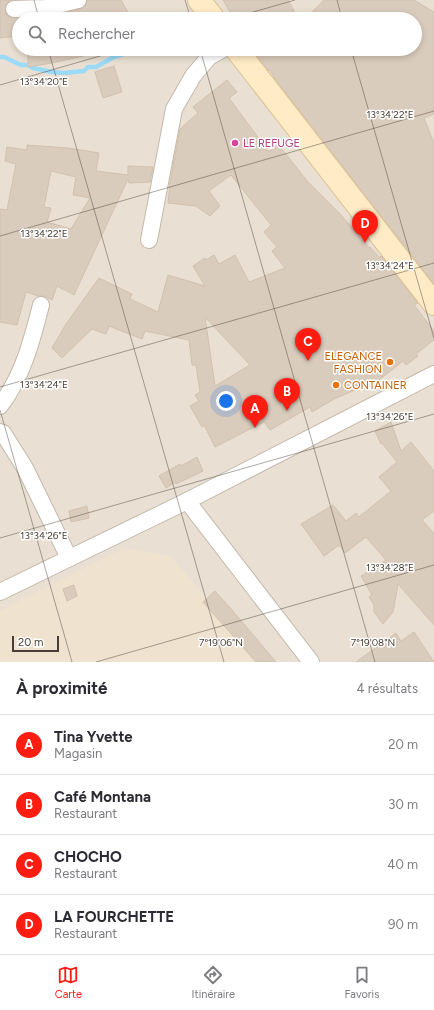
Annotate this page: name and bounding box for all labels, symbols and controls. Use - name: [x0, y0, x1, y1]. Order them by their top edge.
- search box: [12, 12, 422, 56]
- icon: search: [26, 23, 48, 45]
- text: Rechercher: [58, 25, 135, 43]
- text: 13°34'20"E: [20, 75, 68, 88]
- text: 13°34'22"E: [366, 108, 414, 121]
- place label: LE REFUGE: [243, 137, 300, 150]
- marker: LE REFUGE: [230, 138, 240, 148]
- pin: D: [352, 210, 378, 243]
- text: 13°34'22"E: [20, 227, 68, 240]
- text: 13°34'24"E: [366, 259, 414, 272]
- pin: C: [295, 328, 321, 361]
- place label: ELEGANCE FASHION: [325, 350, 382, 376]
- marker: ELEGANCE FASHION: [385, 357, 395, 367]
- text: 13°34'24"E: [20, 378, 68, 391]
- pin: B: [274, 378, 300, 411]
- place label: CONTAINER: [344, 379, 407, 392]
- marker: CONTAINER: [331, 380, 341, 390]
- your location: [216, 391, 236, 411]
- pin: A: [242, 395, 268, 428]
- text: 13°34'26"E: [366, 410, 414, 423]
- text: 13°34'26"E: [20, 529, 68, 542]
- text: 13°34'28"E: [366, 561, 414, 574]
- scale bar: [12, 634, 59, 653]
- text: 20 m: [18, 636, 43, 649]
- text: 7°19'06"N: [199, 636, 243, 649]
- text: 7°19'08"N: [351, 636, 395, 649]
- text: À proximité: [16, 678, 107, 698]
- text: 4 résultats: [357, 681, 418, 696]
- text: Tina Yvette: [54, 728, 133, 746]
- text: A: [24, 737, 34, 752]
- text: 20 m: [388, 737, 418, 752]
- text: Magasin: [54, 746, 102, 761]
- text: Café Montana: [54, 788, 151, 806]
- text: B: [25, 797, 33, 812]
- text: 30 m: [388, 797, 418, 812]
- text: Restaurant: [54, 806, 117, 821]
- text: CHOCHO: [54, 848, 122, 866]
- text: C: [24, 857, 34, 872]
- text: 40 m: [387, 857, 418, 872]
- text: Restaurant: [54, 866, 117, 881]
- text: LA FOURCHETTE: [54, 908, 174, 926]
- text: D: [24, 917, 34, 932]
- text: 90 m: [388, 917, 418, 932]
- text: Restaurant: [54, 926, 117, 941]
- tab: Carte: [55, 964, 82, 1001]
- tab: Itinéraire: [192, 964, 235, 1001]
- tab: Favoris: [344, 964, 379, 1001]

